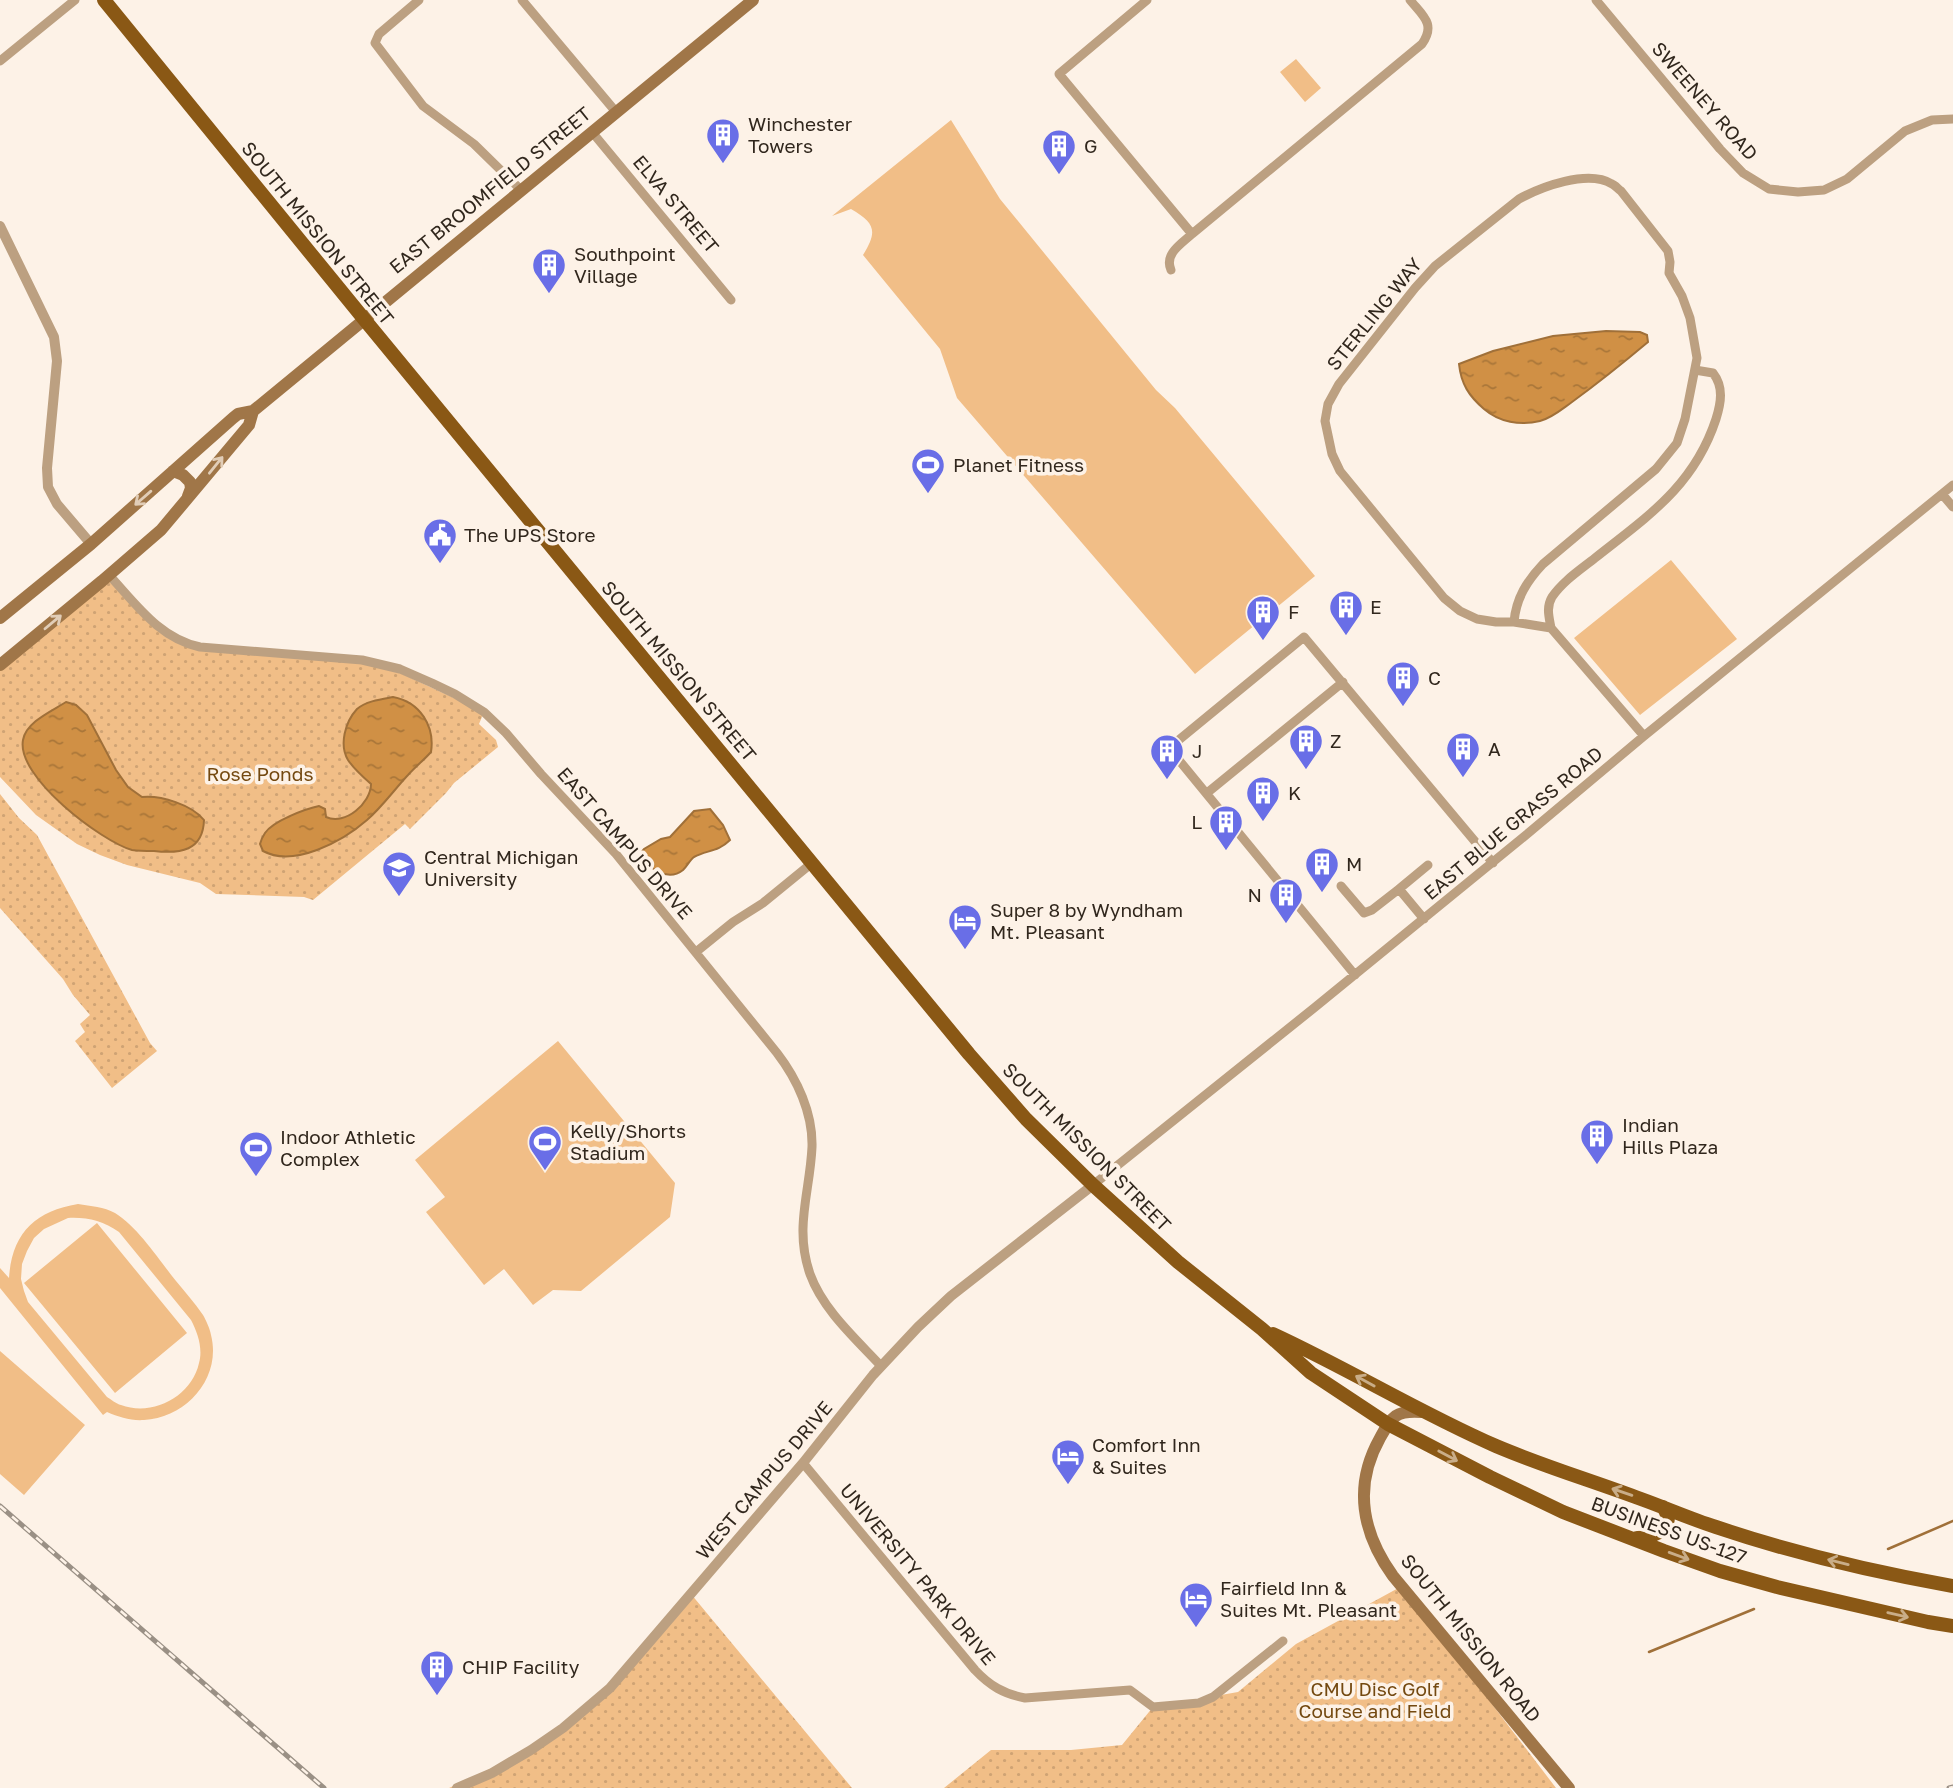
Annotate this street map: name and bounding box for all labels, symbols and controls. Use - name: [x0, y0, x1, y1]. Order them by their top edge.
- street label: SWEENEY ROAD: [1648, 37, 1763, 165]
- street label: EAST BROOMFIELD STREET: [384, 101, 595, 278]
- place label: Winchester Towers: [748, 112, 853, 157]
- building icon: Winchester Towers: [704, 116, 742, 165]
- building icon: G: [1040, 127, 1078, 176]
- place label: G: [1084, 134, 1097, 157]
- street label: SOUTH MISSION STREET: [237, 137, 399, 329]
- street label: ELVA STREET: [629, 150, 724, 258]
- place label: Southpoint Village: [574, 242, 676, 287]
- building icon: Southpoint Village: [530, 246, 568, 295]
- street label: STERLING WAY: [1321, 253, 1426, 374]
- sports icon: Planet Fitness: [909, 446, 947, 495]
- place label: Planet Fitness: [953, 453, 1084, 476]
- one-way arrow: [208, 456, 224, 474]
- one-way arrow: [134, 490, 152, 506]
- public building icon: The UPS Store: [421, 516, 459, 565]
- place label: The UPS Store: [464, 523, 595, 546]
- street label: SOUTH MISSION STREET: [597, 576, 762, 766]
- building icon: E: [1327, 588, 1365, 637]
- building icon: F: [1244, 593, 1282, 642]
- place label: E: [1370, 595, 1382, 618]
- place label: F: [1288, 600, 1299, 623]
- one-way arrow: [43, 614, 61, 630]
- building icon: C: [1384, 659, 1422, 708]
- place label: C: [1428, 666, 1441, 689]
- building icon: Z: [1287, 722, 1325, 771]
- place label: Z: [1330, 729, 1341, 752]
- building icon: A: [1444, 730, 1482, 779]
- building icon: J: [1148, 732, 1186, 781]
- place label: A: [1488, 737, 1501, 760]
- place label: J: [1192, 739, 1203, 762]
- street label: EAST BLUE GRASS ROAD: [1419, 741, 1607, 904]
- park label: Rose Ponds: [206, 762, 314, 785]
- street label: EAST CAMPUS DRIVE: [553, 762, 698, 923]
- building icon: K: [1244, 774, 1282, 823]
- place label: K: [1288, 781, 1301, 804]
- building icon: L: [1207, 803, 1245, 852]
- place label: L: [1191, 810, 1202, 833]
- place label: Central Michigan University: [424, 845, 579, 890]
- building icon: M: [1303, 845, 1341, 894]
- school or university icon: Central Michigan University: [380, 849, 418, 898]
- place label: M: [1346, 852, 1362, 875]
- building icon: N: [1267, 876, 1305, 925]
- place label: N: [1248, 883, 1262, 906]
- place label: Super 8 by Wyndham Mt. Pleasant: [990, 898, 1183, 943]
- hotel icon: Super 8 by Wyndham Mt. Pleasant: [946, 902, 984, 951]
- street label: SOUTH MISSION STREET: [998, 1058, 1177, 1236]
- place label: Indian Hills Plaza: [1622, 1113, 1718, 1158]
- building icon: Indian Hills Plaza: [1578, 1117, 1616, 1166]
- place label: Kelly/Shorts Stadium: [570, 1119, 686, 1164]
- sports icon: Kelly/Shorts Stadium: [526, 1123, 564, 1172]
- place label: Indoor Athletic Complex: [280, 1125, 416, 1170]
- sports icon: Indoor Athletic Complex: [237, 1129, 275, 1178]
- one-way arrow: [1355, 1374, 1375, 1388]
- street label: WEST CAMPUS DRIVE: [691, 1396, 837, 1564]
- place label: Comfort Inn & Suites: [1092, 1433, 1201, 1478]
- hotel icon: Comfort Inn & Suites: [1049, 1437, 1087, 1486]
- one-way arrow: [1437, 1449, 1458, 1463]
- street label: UNIVERSITY PARK DRIVE: [836, 1478, 1001, 1669]
- one-way arrow: [1611, 1485, 1633, 1498]
- street label: BUSINESS US-127: [1588, 1491, 1750, 1568]
- street label: SOUTH MISSION ROAD: [1397, 1549, 1546, 1726]
- one-way arrow: [1667, 1551, 1689, 1563]
- one-way arrow: [1827, 1554, 1850, 1568]
- place label: Fairfield Inn & Suites Mt. Pleasant: [1220, 1576, 1397, 1621]
- hotel icon: Fairfield Inn & Suites Mt. Pleasant: [1177, 1580, 1215, 1629]
- one-way arrow: [1886, 1609, 1909, 1623]
- building icon: CHIP Facility: [418, 1648, 456, 1697]
- place label: CHIP Facility: [462, 1655, 580, 1678]
- park label: CMU Disc Golf Course and Field: [1299, 1677, 1451, 1722]

